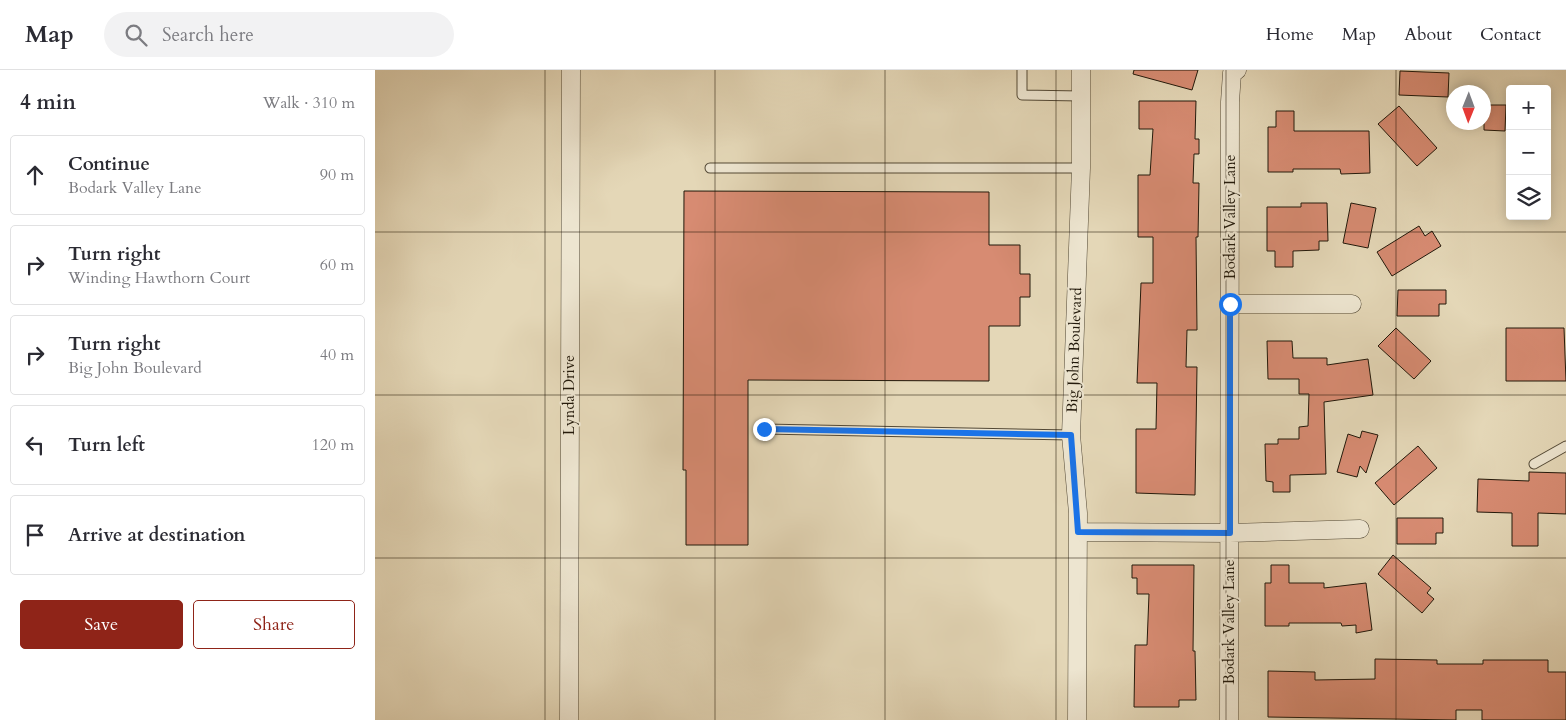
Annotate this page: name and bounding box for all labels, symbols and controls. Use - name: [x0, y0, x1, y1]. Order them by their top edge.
- search box: [104, 12, 454, 57]
- text: Map: [25, 18, 74, 51]
- icon: search: [122, 21, 150, 49]
- text: Search here: [162, 22, 254, 48]
- text: Home: [1266, 22, 1314, 47]
- text: Map: [1342, 22, 1376, 47]
- text: About: [1404, 22, 1452, 47]
- text: Contact: [1480, 22, 1541, 47]
- north arrow: [1446, 85, 1491, 130]
- map controls: [1506, 85, 1551, 220]
- button: +: [1506, 85, 1551, 130]
- text: 4 min: [20, 88, 76, 117]
- text: Walk · 310 m: [263, 92, 355, 114]
- button: −: [1506, 130, 1551, 175]
- text: Continue: [68, 151, 150, 177]
- street label: Bodark Valley Lane: [1220, 154, 1240, 280]
- icon: ahead: [21, 161, 49, 189]
- text: 90 m: [320, 164, 354, 186]
- button: layers: [1506, 175, 1551, 220]
- text: Bodark Valley Lane: [68, 177, 201, 199]
- text: Turn right: [68, 241, 160, 267]
- icon: right: [21, 251, 49, 279]
- text: 60 m: [320, 254, 354, 276]
- text: Winding Hawthorn Court: [68, 267, 250, 289]
- street label: Big John Boulevard: [1062, 287, 1086, 413]
- route start: [1219, 293, 1242, 316]
- text: Turn right: [68, 331, 160, 357]
- icon: right: [21, 341, 49, 369]
- text: 40 m: [320, 344, 354, 366]
- street label: Lynda Drive: [559, 355, 579, 435]
- text: Big John Boulevard: [68, 357, 202, 379]
- route end: [753, 418, 776, 441]
- icon: left: [21, 431, 49, 459]
- text: Turn left: [68, 432, 145, 458]
- text: 120 m: [312, 434, 354, 456]
- icon: arrive: [21, 521, 49, 549]
- text: Arrive at destination: [68, 522, 245, 548]
- street label: Bodark Valley Lane: [1219, 559, 1239, 685]
- button: Save: [20, 600, 183, 649]
- button: Share: [193, 600, 355, 649]

